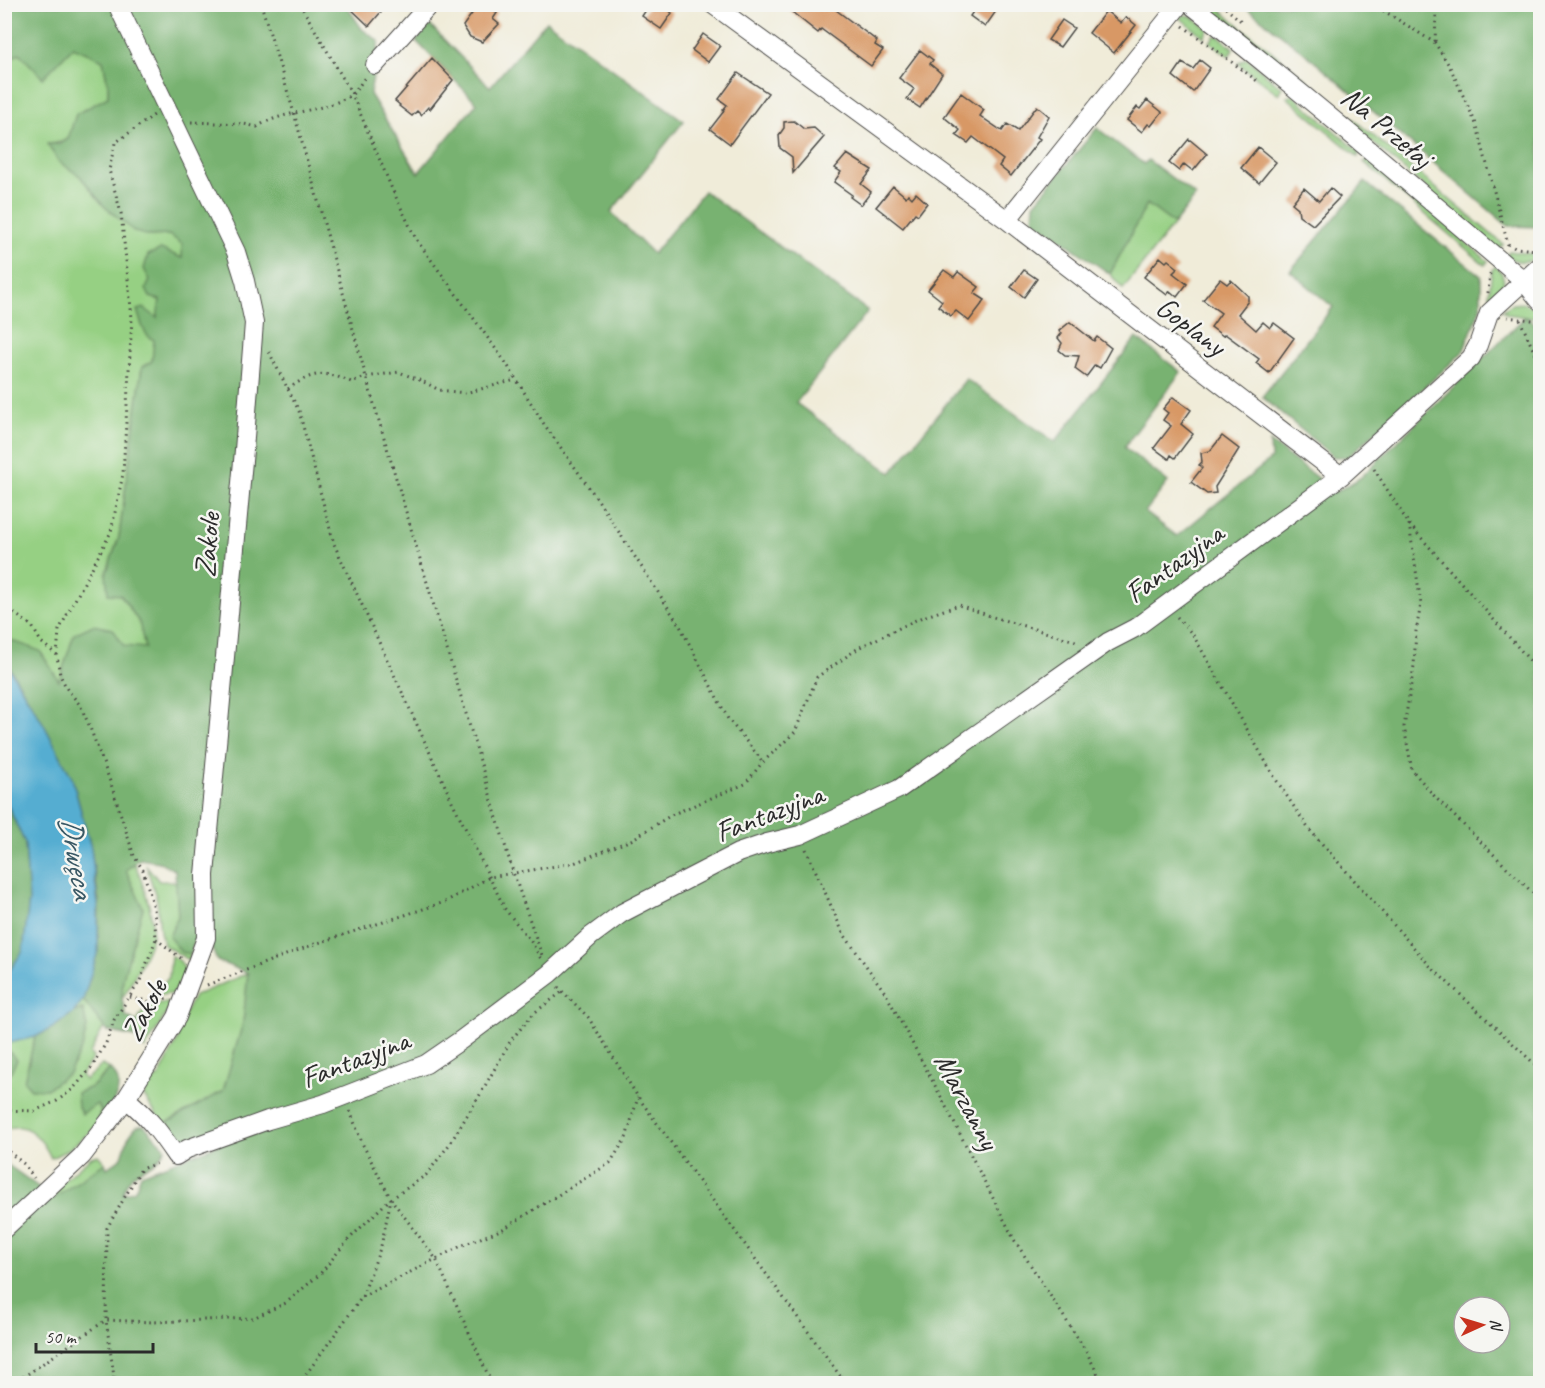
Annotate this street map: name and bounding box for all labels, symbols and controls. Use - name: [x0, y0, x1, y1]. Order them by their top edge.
- street label: Na Przełaj: [1333, 78, 1443, 178]
- street label: Goplany: [1149, 288, 1236, 366]
- street label: Zakole: [185, 509, 229, 579]
- street label: Fantazyjna: [1117, 513, 1233, 612]
- street label: Fantazyjna: [709, 774, 831, 851]
- water label: Drwęca: [50, 813, 105, 904]
- street label: Zakole: [112, 971, 177, 1047]
- street label: Fantazyjna: [295, 1020, 417, 1097]
- street label: Marzanny: [926, 1046, 1009, 1157]
- north arrow: [1452, 1295, 1512, 1355]
- scale bar: [36, 1316, 153, 1354]
- text: N: [1486, 1318, 1507, 1333]
- text: 50 m: [45, 1326, 78, 1348]

